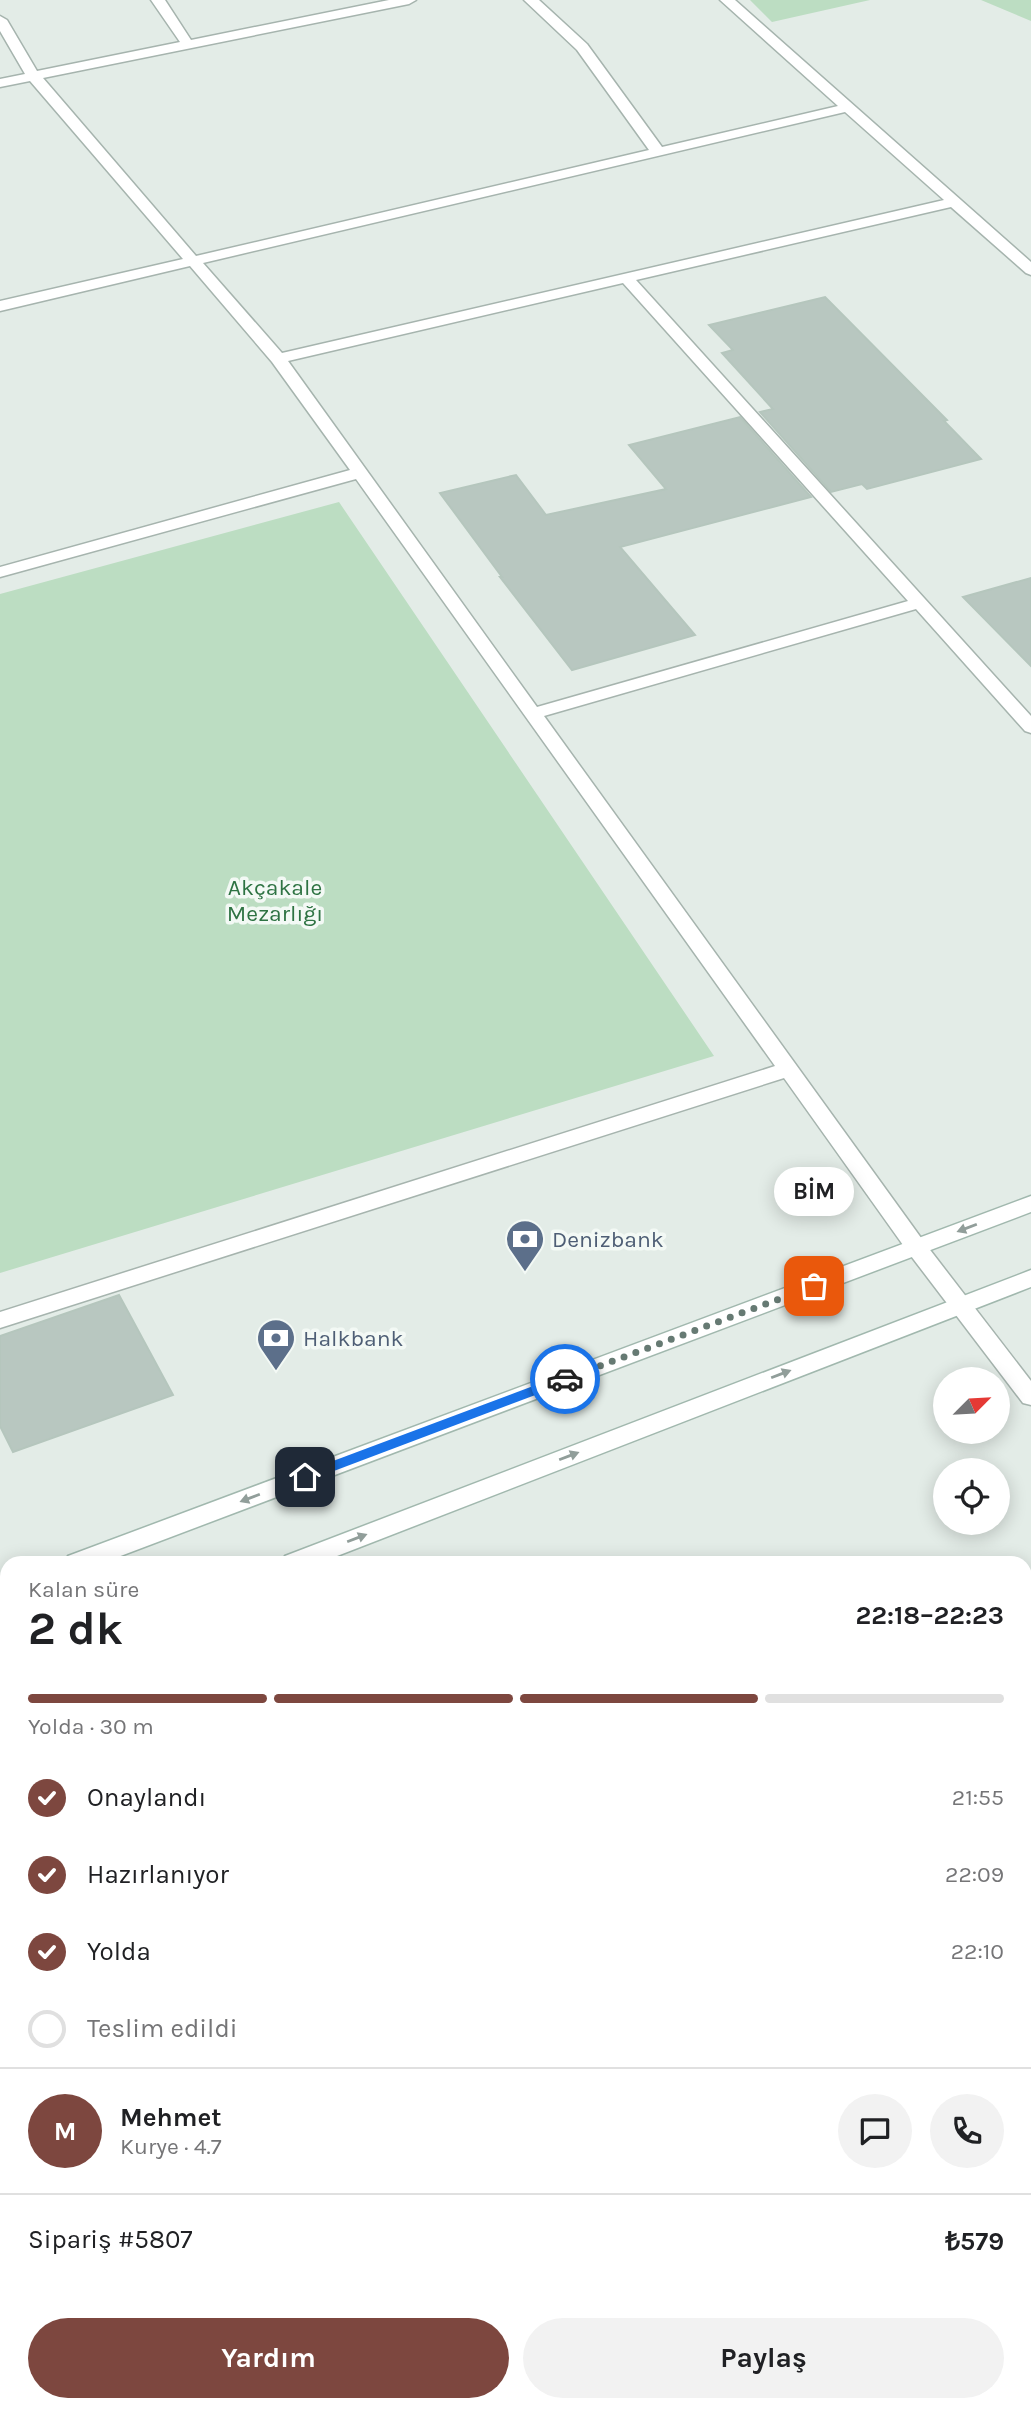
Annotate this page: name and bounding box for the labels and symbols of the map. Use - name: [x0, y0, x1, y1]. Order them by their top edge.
- park label: Akçakale Mezarlığı: [227, 874, 323, 927]
- callout: BİM: [774, 1167, 854, 1216]
- bank icon: Denizbank: [504, 1218, 546, 1273]
- one-way arrow: [957, 1223, 978, 1234]
- place label: Denizbank: [552, 1226, 664, 1253]
- pin: [784, 1256, 844, 1316]
- bank icon: Halkbank: [255, 1317, 297, 1372]
- place label: Halkbank: [303, 1325, 404, 1352]
- courier: [530, 1344, 600, 1414]
- north arrow: [933, 1367, 1010, 1444]
- one-way arrow: [771, 1369, 792, 1380]
- pin: [275, 1447, 335, 1507]
- one-way arrow: [559, 1451, 580, 1462]
- one-way arrow: [239, 1492, 260, 1503]
- one-way arrow: [346, 1533, 367, 1544]

